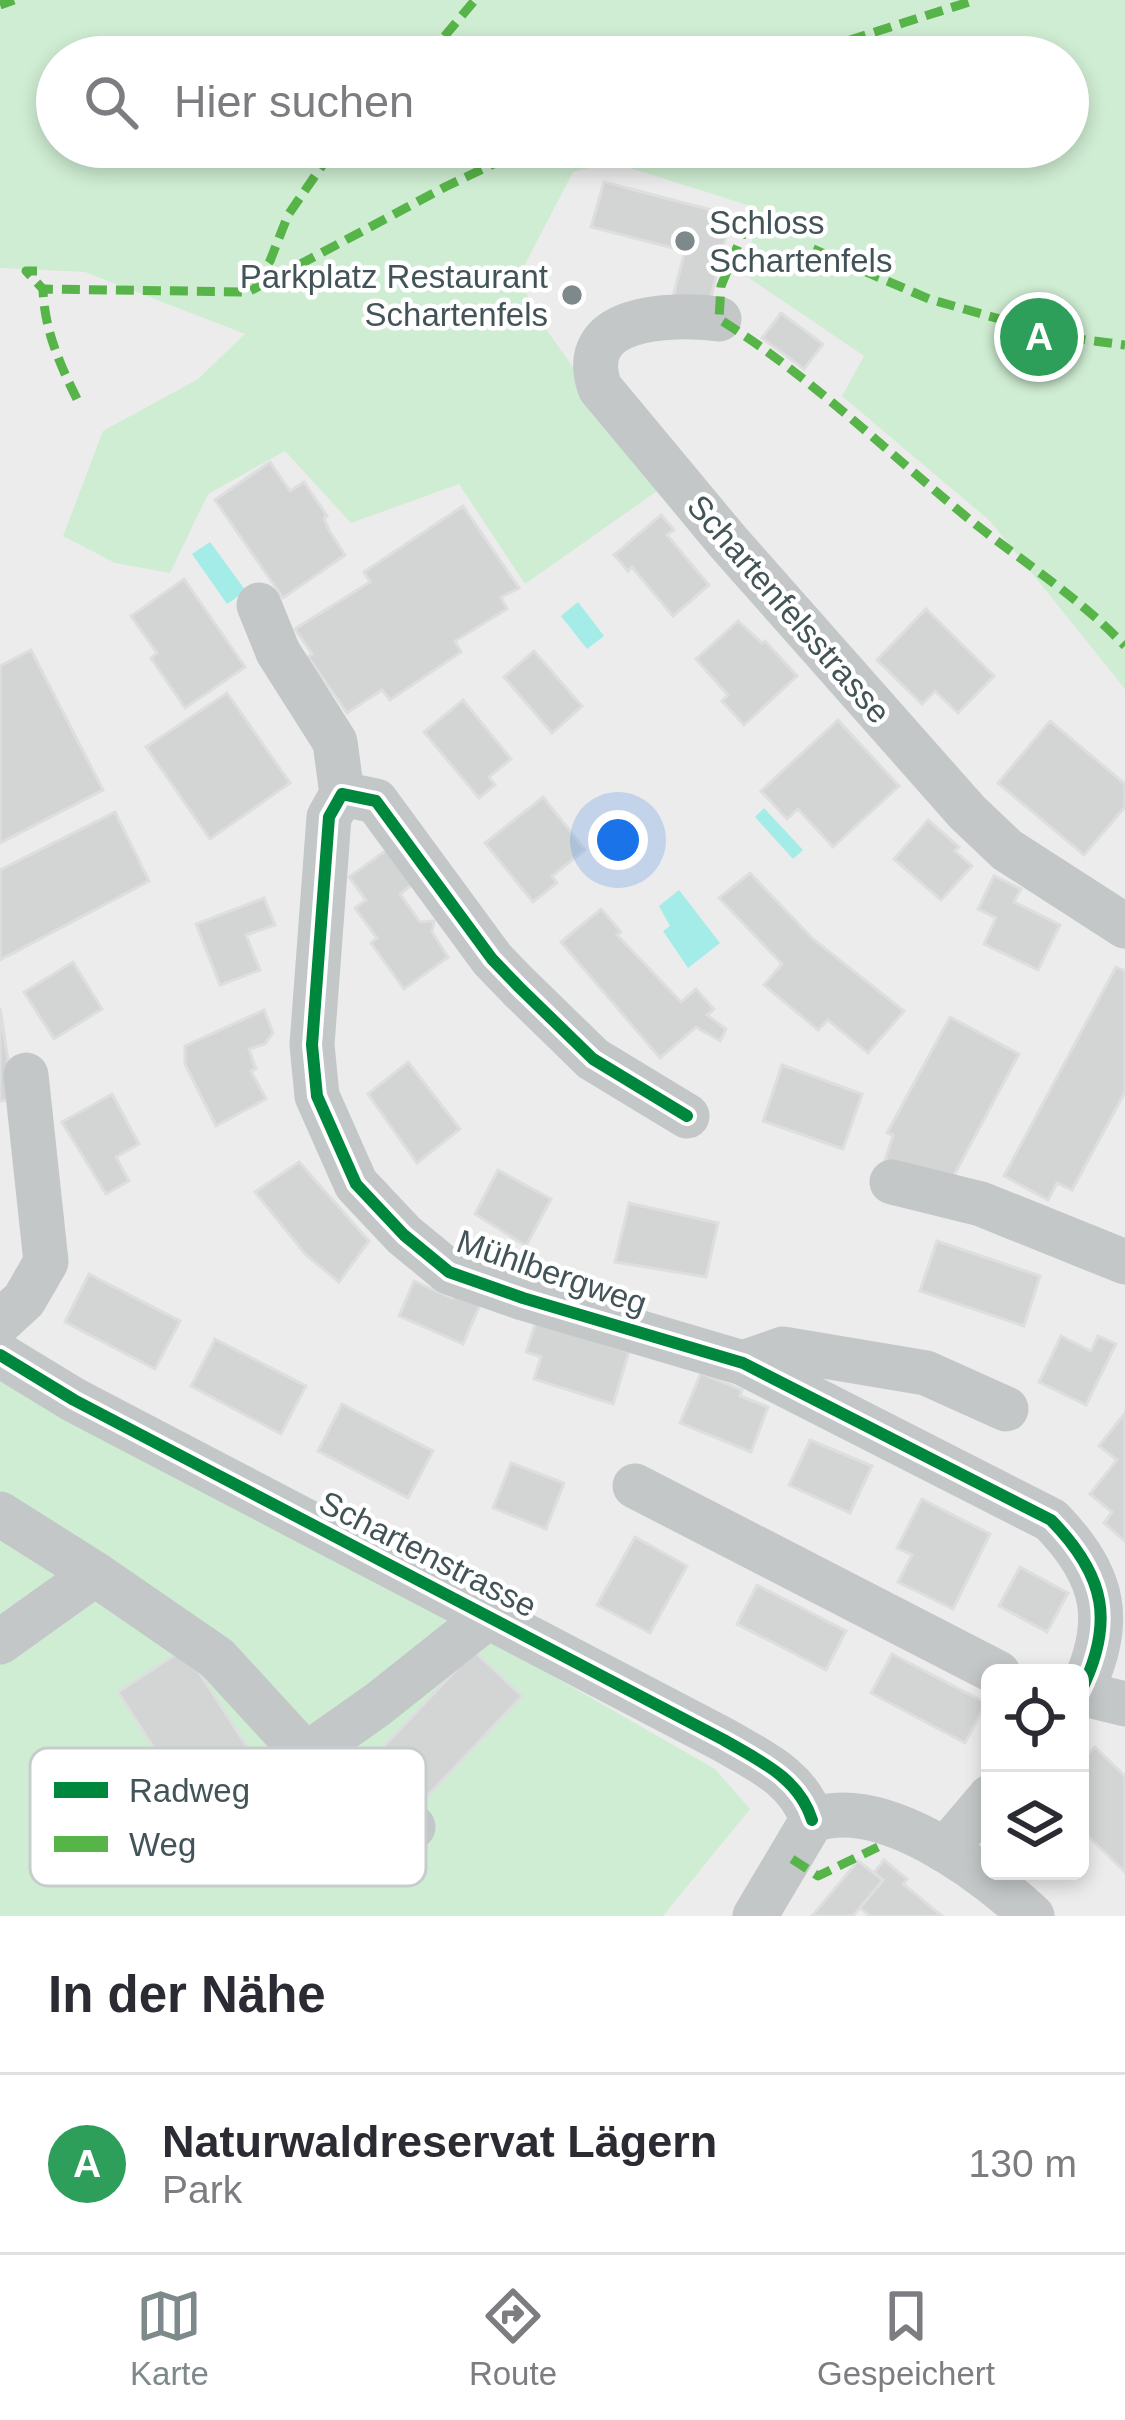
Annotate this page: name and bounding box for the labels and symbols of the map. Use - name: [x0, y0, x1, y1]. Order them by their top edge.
- place label: Schloss Schartenfels: [709, 204, 892, 279]
- marker: Schloss Schartenfels: [672, 228, 698, 254]
- place label: Parkplatz Restaurant Schartenfels: [240, 258, 548, 333]
- marker: Parkplatz Restaurant Schartenfels: [559, 282, 585, 308]
- pin: A: [1000, 292, 1078, 382]
- street label: Schartenfelsstrasse: [680, 488, 898, 730]
- your location: [588, 810, 648, 870]
- street label: Mühlbergweg: [452, 1222, 652, 1322]
- street label: Schartenstrasse: [313, 1483, 543, 1625]
- legend: [30, 1748, 426, 1886]
- text: Radweg: [129, 1772, 250, 1809]
- text: Weg: [129, 1826, 196, 1863]

